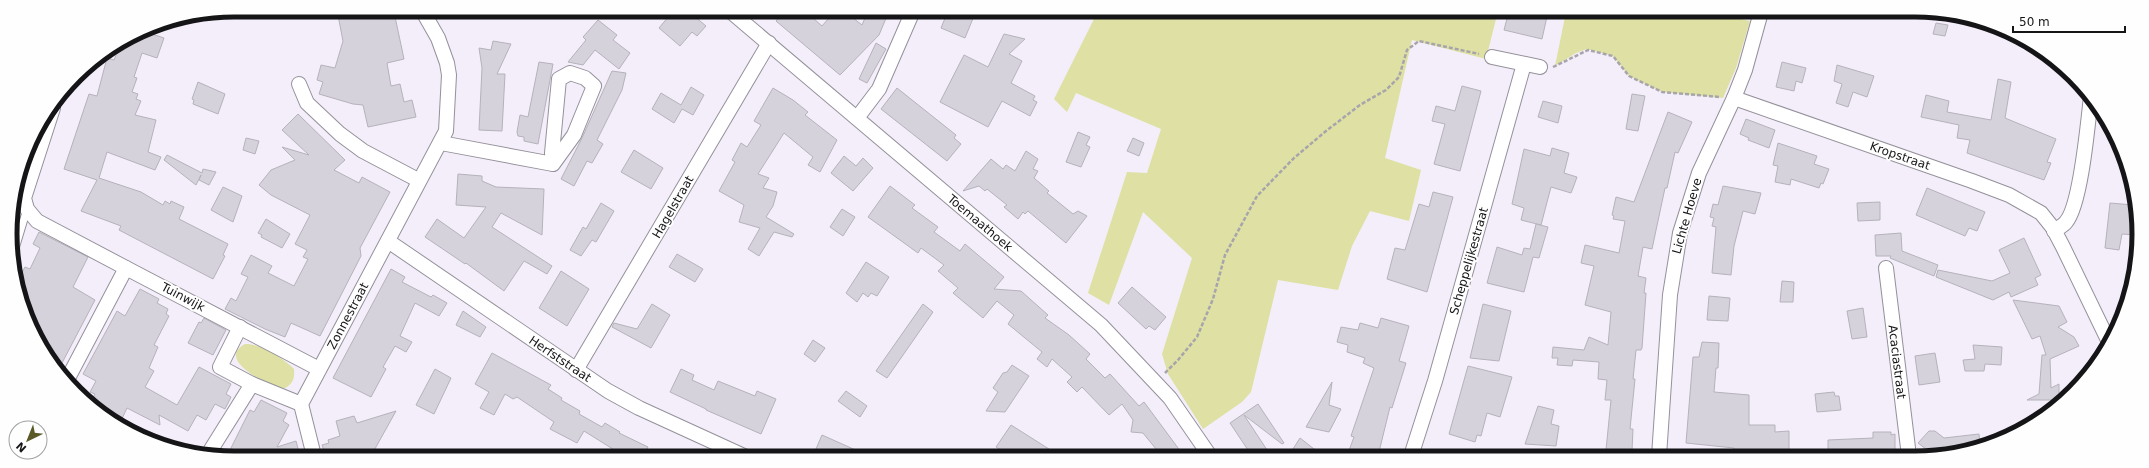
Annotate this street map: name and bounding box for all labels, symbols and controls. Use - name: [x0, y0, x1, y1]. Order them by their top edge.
- scale bar: [2013, 8, 2125, 34]
- text: 50 m: [2019, 15, 2050, 29]
- street label: Kropstraat: [1868, 139, 1932, 173]
- street label: Hagelstraat: [649, 173, 697, 241]
- street label: Lichte Hoeve: [1669, 176, 1705, 256]
- street label: Toemaathoek: [944, 191, 1015, 254]
- street label: Scheppelijkestraat: [1447, 205, 1491, 316]
- street label: Tuinwijk: [158, 279, 207, 314]
- street label: Zonnestraat: [325, 280, 372, 352]
- street label: Acaciastraat: [1886, 324, 1909, 400]
- street label: Herfststraat: [526, 333, 594, 385]
- north arrow: [8, 420, 48, 460]
- text: N: [14, 439, 29, 455]

